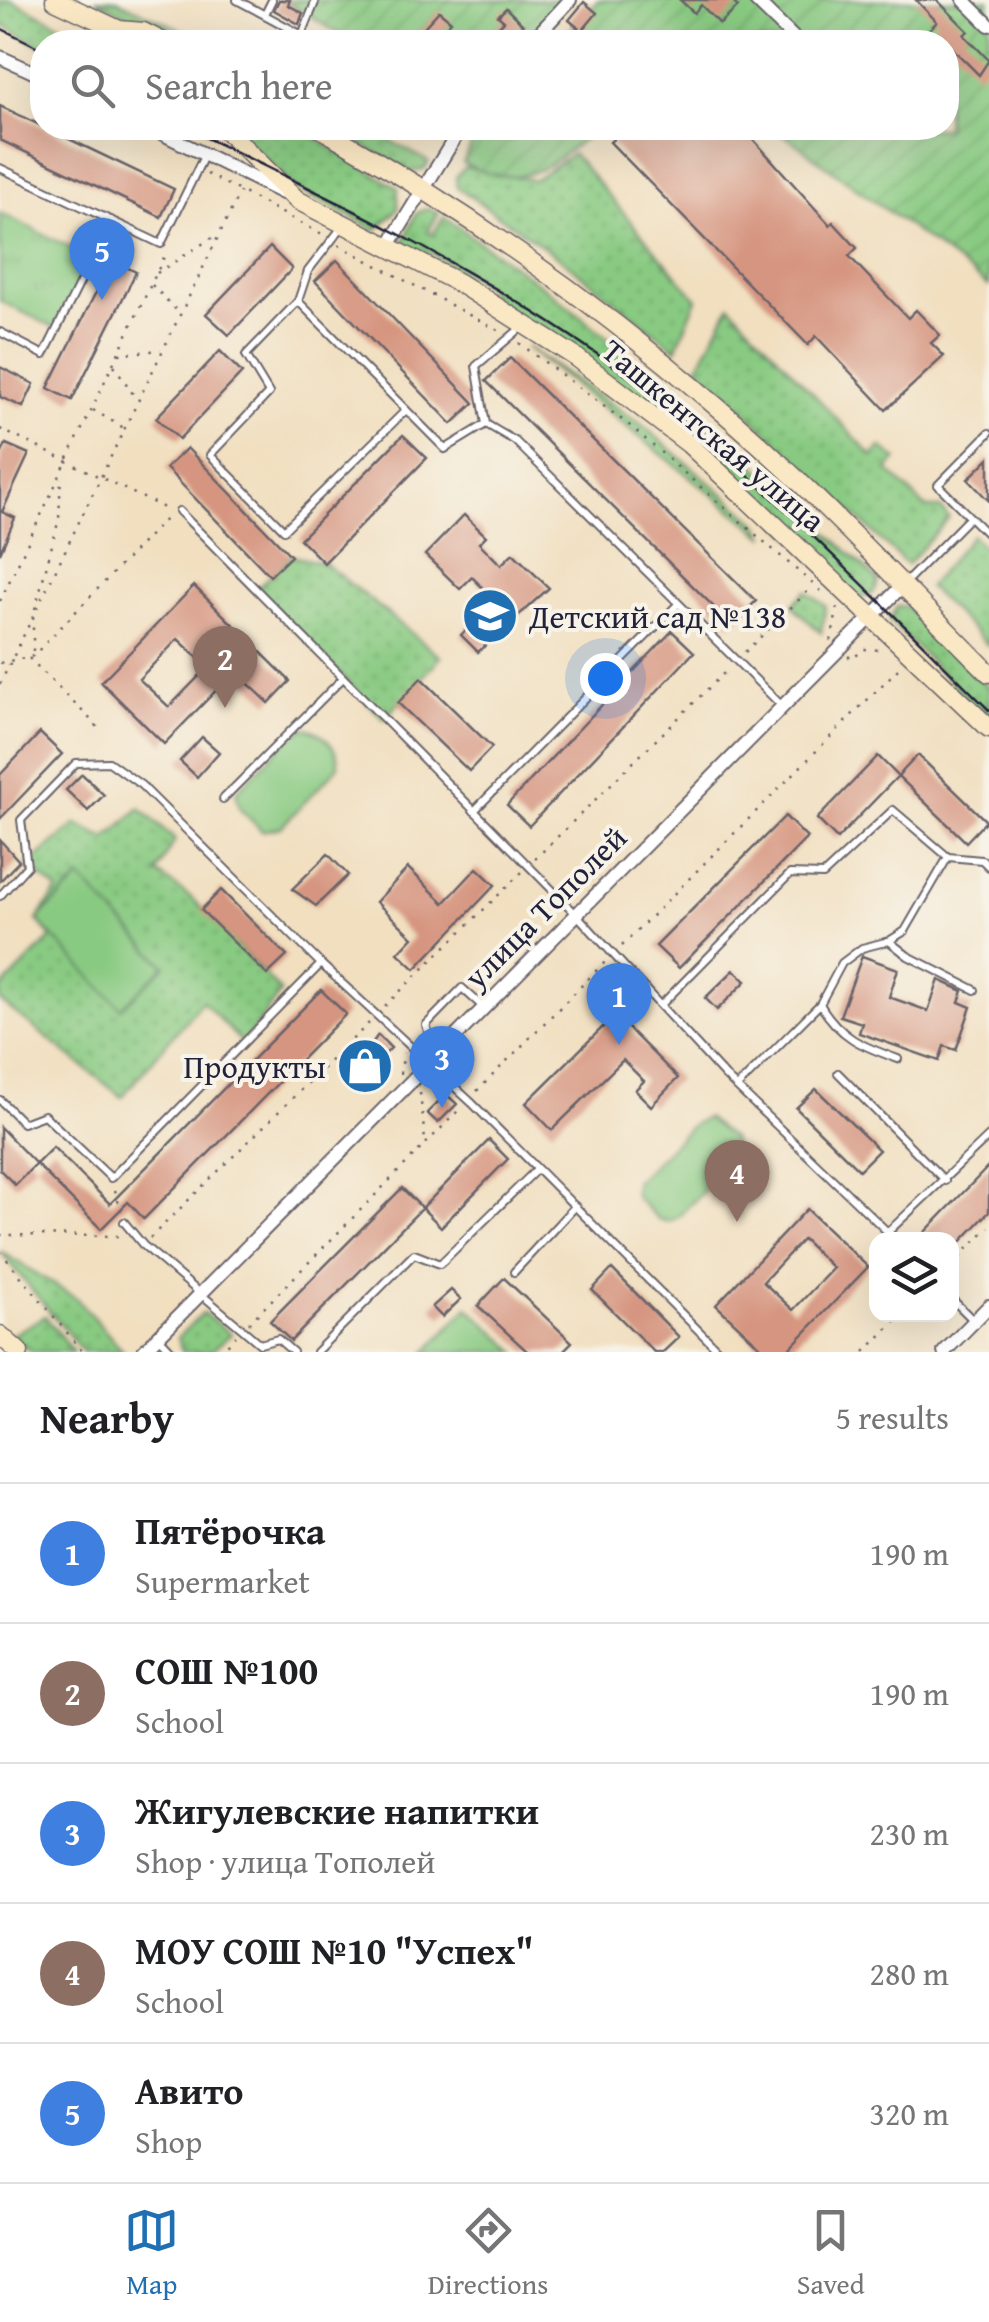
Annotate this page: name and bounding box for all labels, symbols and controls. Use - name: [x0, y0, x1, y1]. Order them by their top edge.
- search box: [30, 30, 959, 140]
- text: Search here: [145, 57, 333, 113]
- icon: search: [65, 58, 120, 113]
- pin: 5: [70, 218, 134, 300]
- street label: Ташкентская улица: [592, 327, 837, 543]
- school or university icon: Детский сад №138: [460, 586, 520, 646]
- place label: Детский сад №138: [528, 593, 786, 640]
- pin: 2: [192, 626, 258, 708]
- your location: [580, 653, 631, 704]
- street label: улица Тополей: [452, 815, 637, 1000]
- pin: 1: [586, 962, 652, 1045]
- pin: 3: [410, 1026, 474, 1108]
- shop icon: Продукты: [335, 1036, 395, 1096]
- place label: Продукты: [183, 1043, 326, 1090]
- pin: 4: [704, 1140, 770, 1222]
- map controls: [869, 1232, 959, 1322]
- button: layers: [869, 1232, 959, 1322]
- text: Nearby: [40, 1387, 174, 1448]
- text: 5 results: [836, 1394, 949, 1441]
- text: Пятёрочка: [135, 1502, 325, 1558]
- text: 1: [64, 1530, 81, 1577]
- text: 190 m: [870, 1530, 949, 1577]
- text: Supermarket: [135, 1558, 310, 1605]
- text: СОШ №100: [135, 1642, 318, 1698]
- text: 2: [64, 1670, 81, 1717]
- text: 190 m: [870, 1670, 949, 1717]
- text: School: [135, 1698, 224, 1745]
- text: Жигулевские напитки: [135, 1782, 539, 1838]
- text: 3: [64, 1810, 81, 1857]
- text: 230 m: [870, 1810, 949, 1857]
- text: Shop · улица Тополей: [135, 1838, 435, 1885]
- text: МОУ СОШ №10 "Успех": [135, 1922, 534, 1978]
- text: 4: [64, 1950, 81, 1997]
- text: 280 m: [870, 1950, 949, 1997]
- text: School: [135, 1978, 224, 2025]
- text: Авито: [135, 2062, 244, 2118]
- text: 5: [64, 2090, 81, 2137]
- text: 320 m: [870, 2090, 949, 2137]
- text: Shop: [135, 2118, 202, 2165]
- tab: Map: [124, 2203, 179, 2304]
- tab: Directions: [428, 2203, 548, 2304]
- tab: Saved: [797, 2203, 865, 2304]

